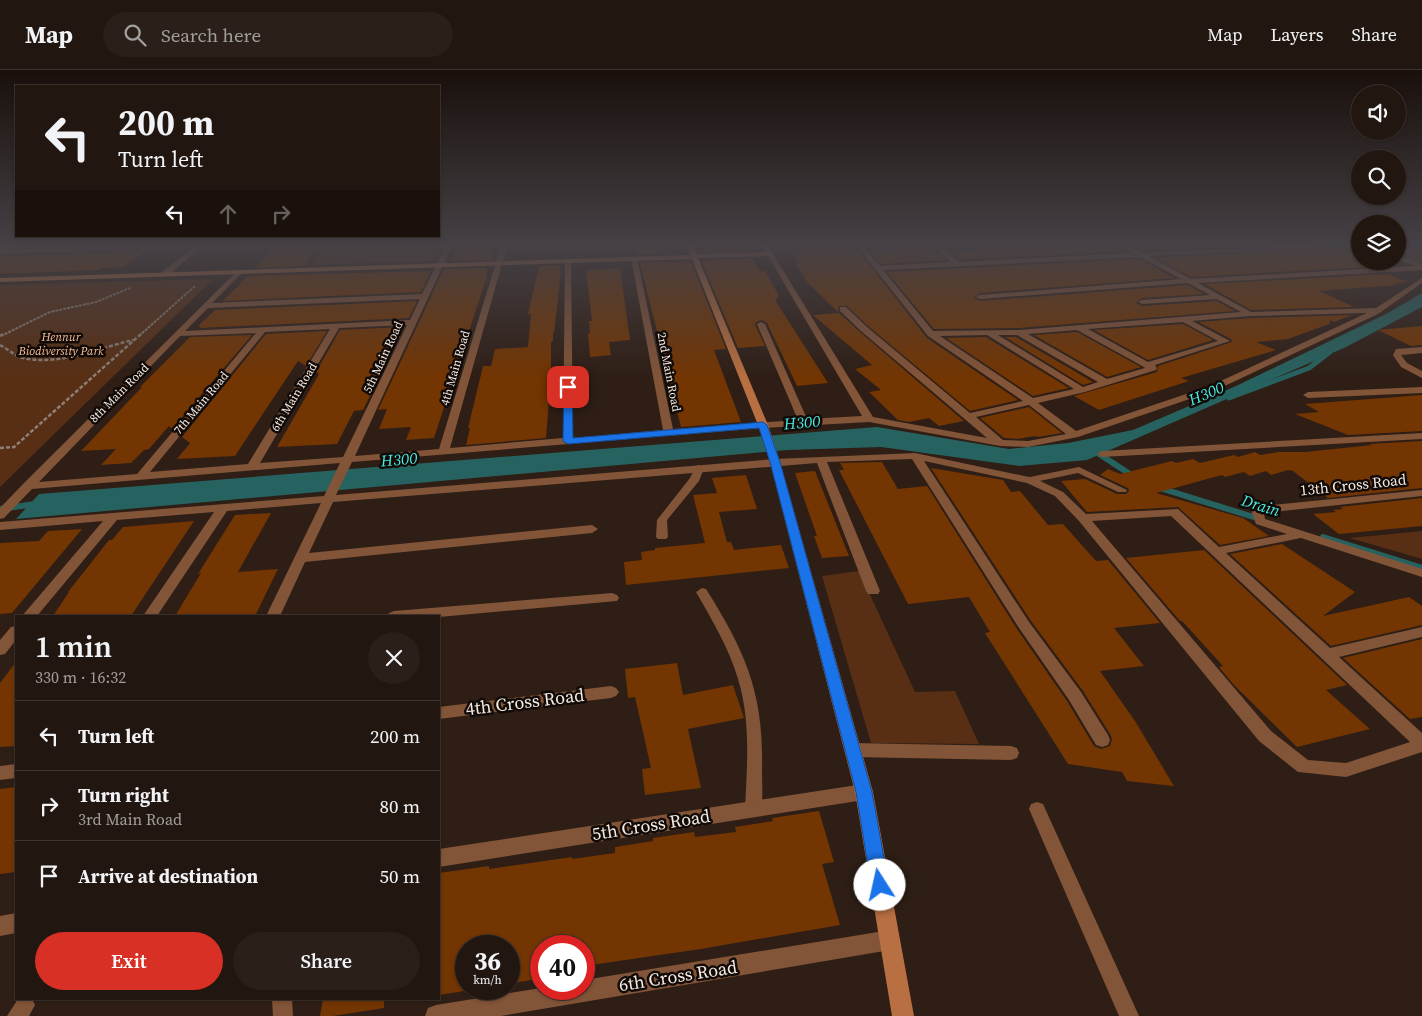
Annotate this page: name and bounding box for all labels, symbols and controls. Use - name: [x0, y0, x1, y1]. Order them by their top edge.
- search box: [103, 12, 453, 57]
- text: Map: [25, 18, 73, 51]
- icon: search: [121, 21, 149, 49]
- text: Search here: [161, 22, 261, 48]
- text: Map: [1207, 22, 1242, 47]
- text: Layers: [1270, 22, 1323, 47]
- text: Share: [1351, 22, 1397, 47]
- map controls: [1351, 85, 1406, 270]
- button: sound: [1351, 85, 1406, 140]
- text: 200 m: [118, 99, 214, 147]
- icon: left: [35, 105, 100, 170]
- text: Turn left: [118, 144, 203, 174]
- button: search: [1351, 150, 1406, 205]
- icon: left: [161, 200, 189, 228]
- icon: ahead: [214, 200, 242, 228]
- icon: right: [267, 200, 295, 228]
- button: layers: [1351, 215, 1406, 270]
- street label: 5th Main Road: [359, 318, 407, 395]
- street label: 4th Main Road: [437, 328, 473, 407]
- park label: Hennur Biodiversity Park: [17, 329, 104, 359]
- street label: 2nd Main Road: [653, 331, 685, 413]
- street label: 8th Main Road: [86, 360, 152, 426]
- street label: 6th Main Road: [267, 360, 321, 434]
- pin: [547, 366, 589, 408]
- street label: 7th Main Road: [170, 368, 232, 438]
- icon: arrive: [554, 373, 582, 401]
- water label: H300: [1184, 376, 1227, 411]
- water label: H300: [782, 409, 821, 435]
- water label: H300: [379, 446, 418, 472]
- street label: 13th Cross Road: [1299, 468, 1408, 501]
- water label: Drain: [1238, 488, 1283, 521]
- text: 1 min: [35, 626, 112, 667]
- button: close: [368, 632, 420, 684]
- text: 330 m · 16:32: [35, 666, 126, 688]
- street label: 4th Cross Road: [464, 682, 586, 721]
- icon: left: [35, 722, 63, 750]
- text: Turn left: [78, 723, 154, 749]
- text: 200 m: [370, 723, 420, 749]
- text: Turn right: [78, 782, 169, 808]
- icon: right: [35, 792, 63, 820]
- text: 80 m: [379, 793, 420, 819]
- street label: 5th Cross Road: [590, 803, 712, 846]
- text: 3rd Main Road: [78, 808, 182, 830]
- position arrow: [853, 858, 905, 910]
- icon: arrive: [35, 862, 63, 890]
- text: Arrive at destination: [78, 863, 258, 889]
- text: 50 m: [379, 863, 420, 889]
- button: Exit: [35, 932, 223, 990]
- button: Share: [233, 932, 420, 990]
- speed limit sign: 40: [530, 935, 595, 1000]
- text: 36: [474, 944, 501, 978]
- street label: 6th Cross Road: [617, 954, 739, 997]
- text: km/h: [473, 972, 502, 988]

